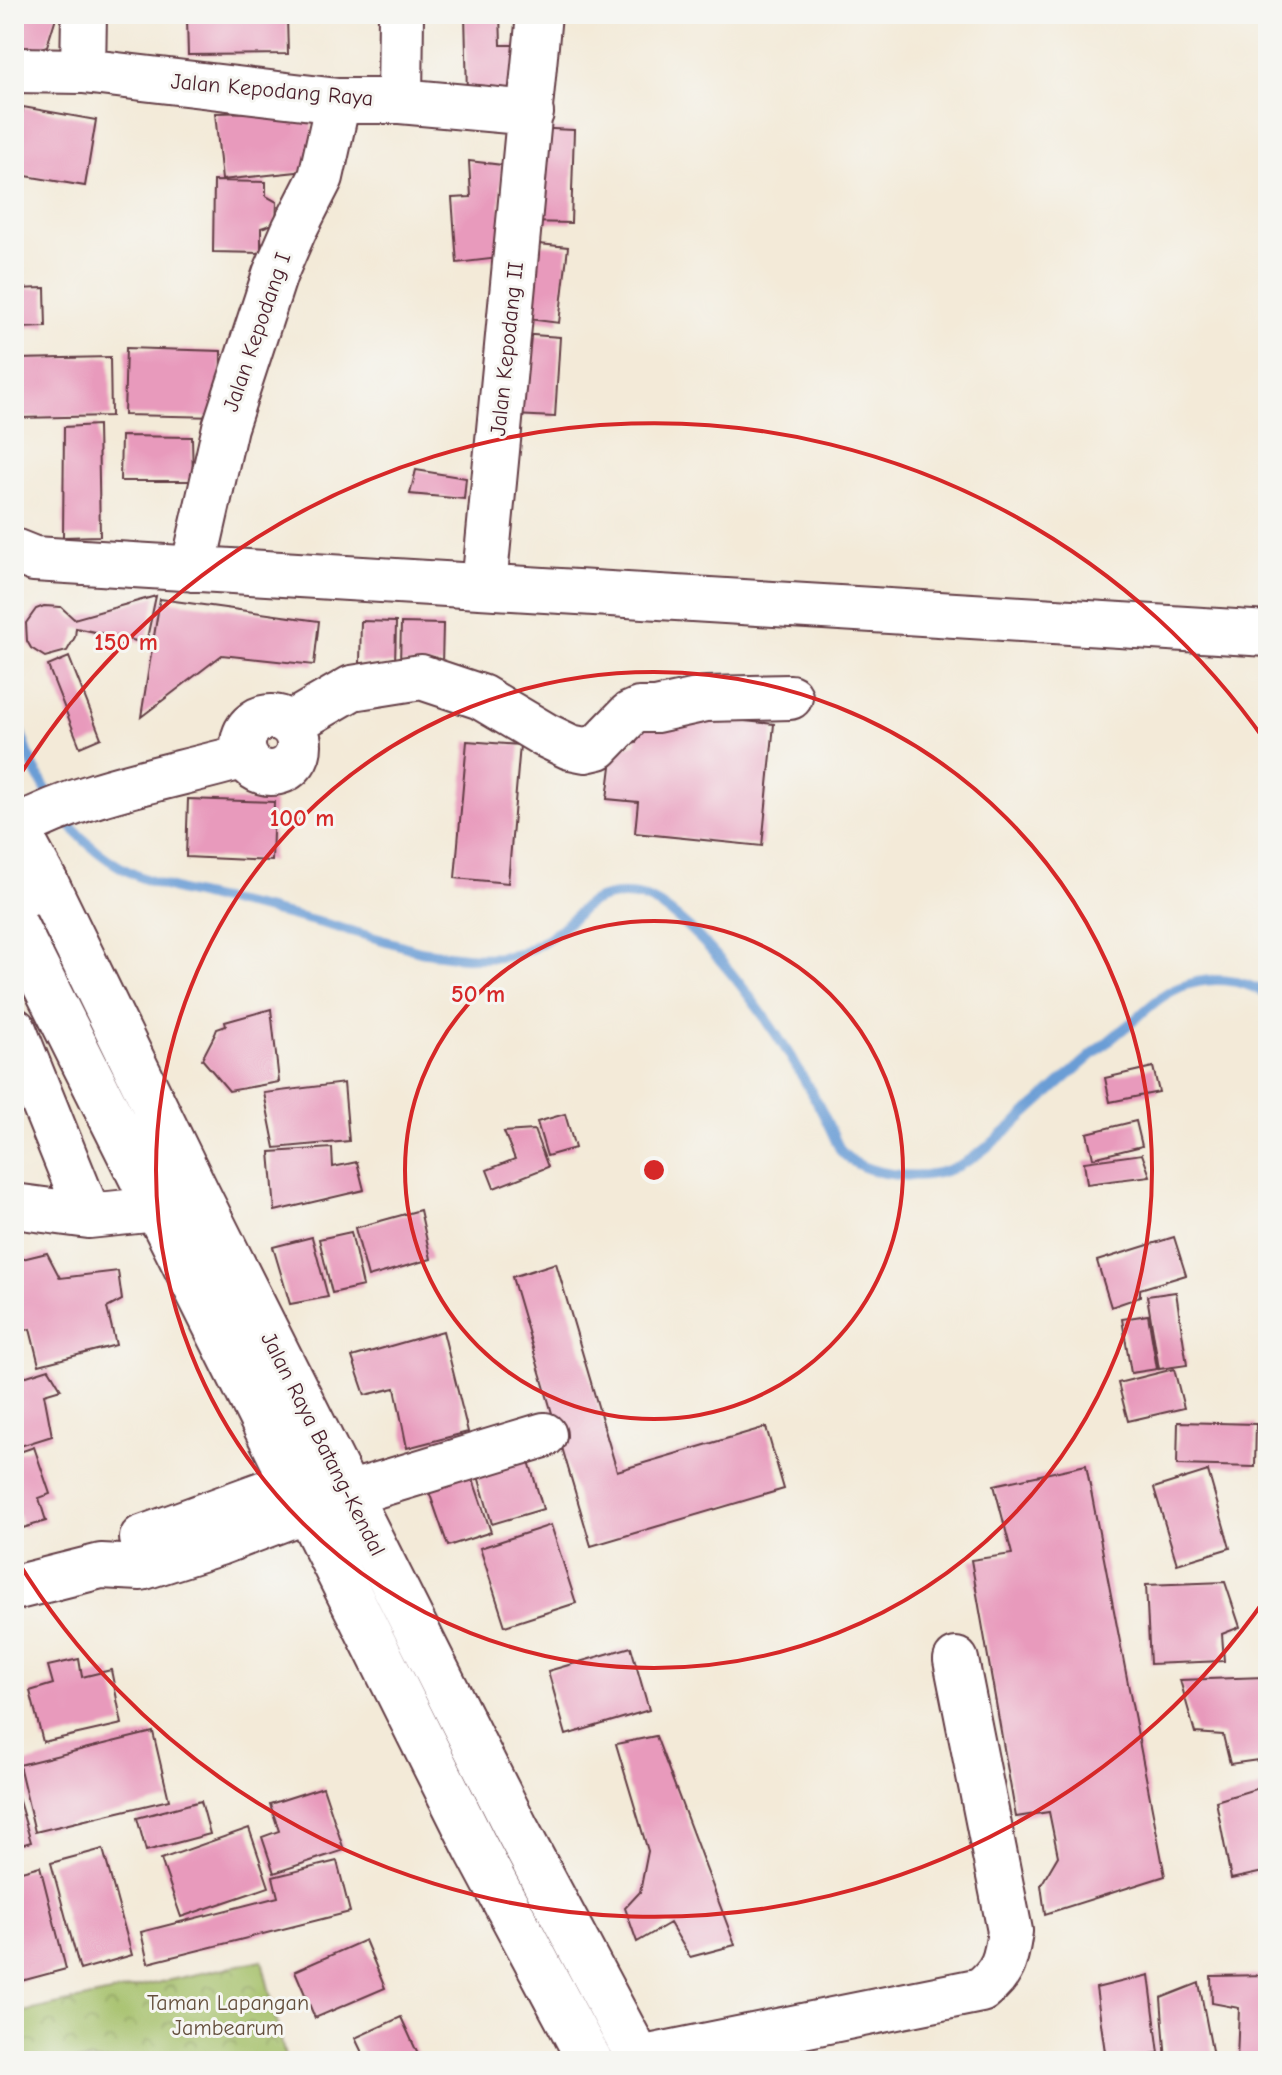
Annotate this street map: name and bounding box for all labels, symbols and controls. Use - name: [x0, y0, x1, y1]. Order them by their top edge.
- street label: Jalan Kepodang Raya: [170, 68, 374, 112]
- street label: Jalan Kepodang I: [218, 249, 296, 415]
- street label: Jalan Kepodang II: [485, 261, 529, 437]
- text: 150 m: [94, 628, 158, 656]
- text: 100 m: [270, 804, 334, 832]
- text: 50 m: [451, 980, 505, 1008]
- centre of rings: [640, 1156, 668, 1184]
- street label: Jalan Raya Batang-Kendal: [255, 1328, 391, 1560]
- park label: Taman Lapangan Jambearum: [147, 1990, 309, 2041]

